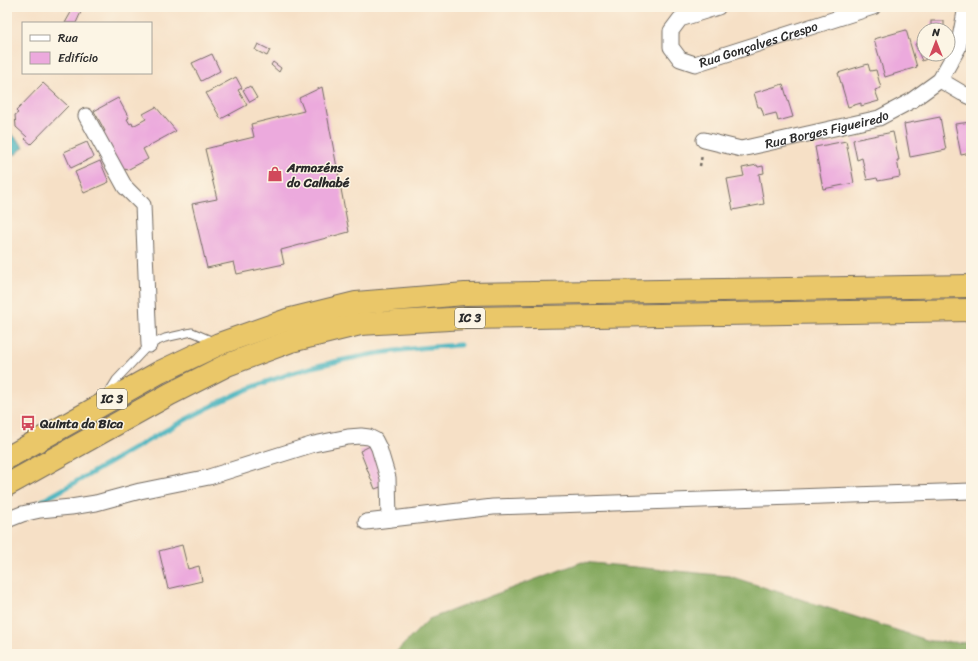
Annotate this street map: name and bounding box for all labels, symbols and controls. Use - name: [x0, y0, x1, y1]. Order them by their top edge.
- street label: Rua Gonçalves Crespo: [696, 14, 821, 74]
- legend: [22, 22, 152, 74]
- north arrow: [916, 22, 956, 62]
- text: N: [931, 23, 940, 42]
- text: Rua: [58, 27, 79, 49]
- text: Edifício: [58, 47, 98, 69]
- street label: Rua Borges Figueiredo: [763, 103, 893, 155]
- place label: Armazéns do Calhabé: [286, 156, 350, 194]
- shop icon: Armazéns do Calhabé: [266, 165, 284, 183]
- road number: IC 3: [455, 308, 485, 328]
- road number: IC 3: [97, 389, 127, 409]
- place label: Quinta da Bica: [39, 412, 124, 435]
- bus stop icon: Quinta da Bica: [19, 414, 37, 432]

